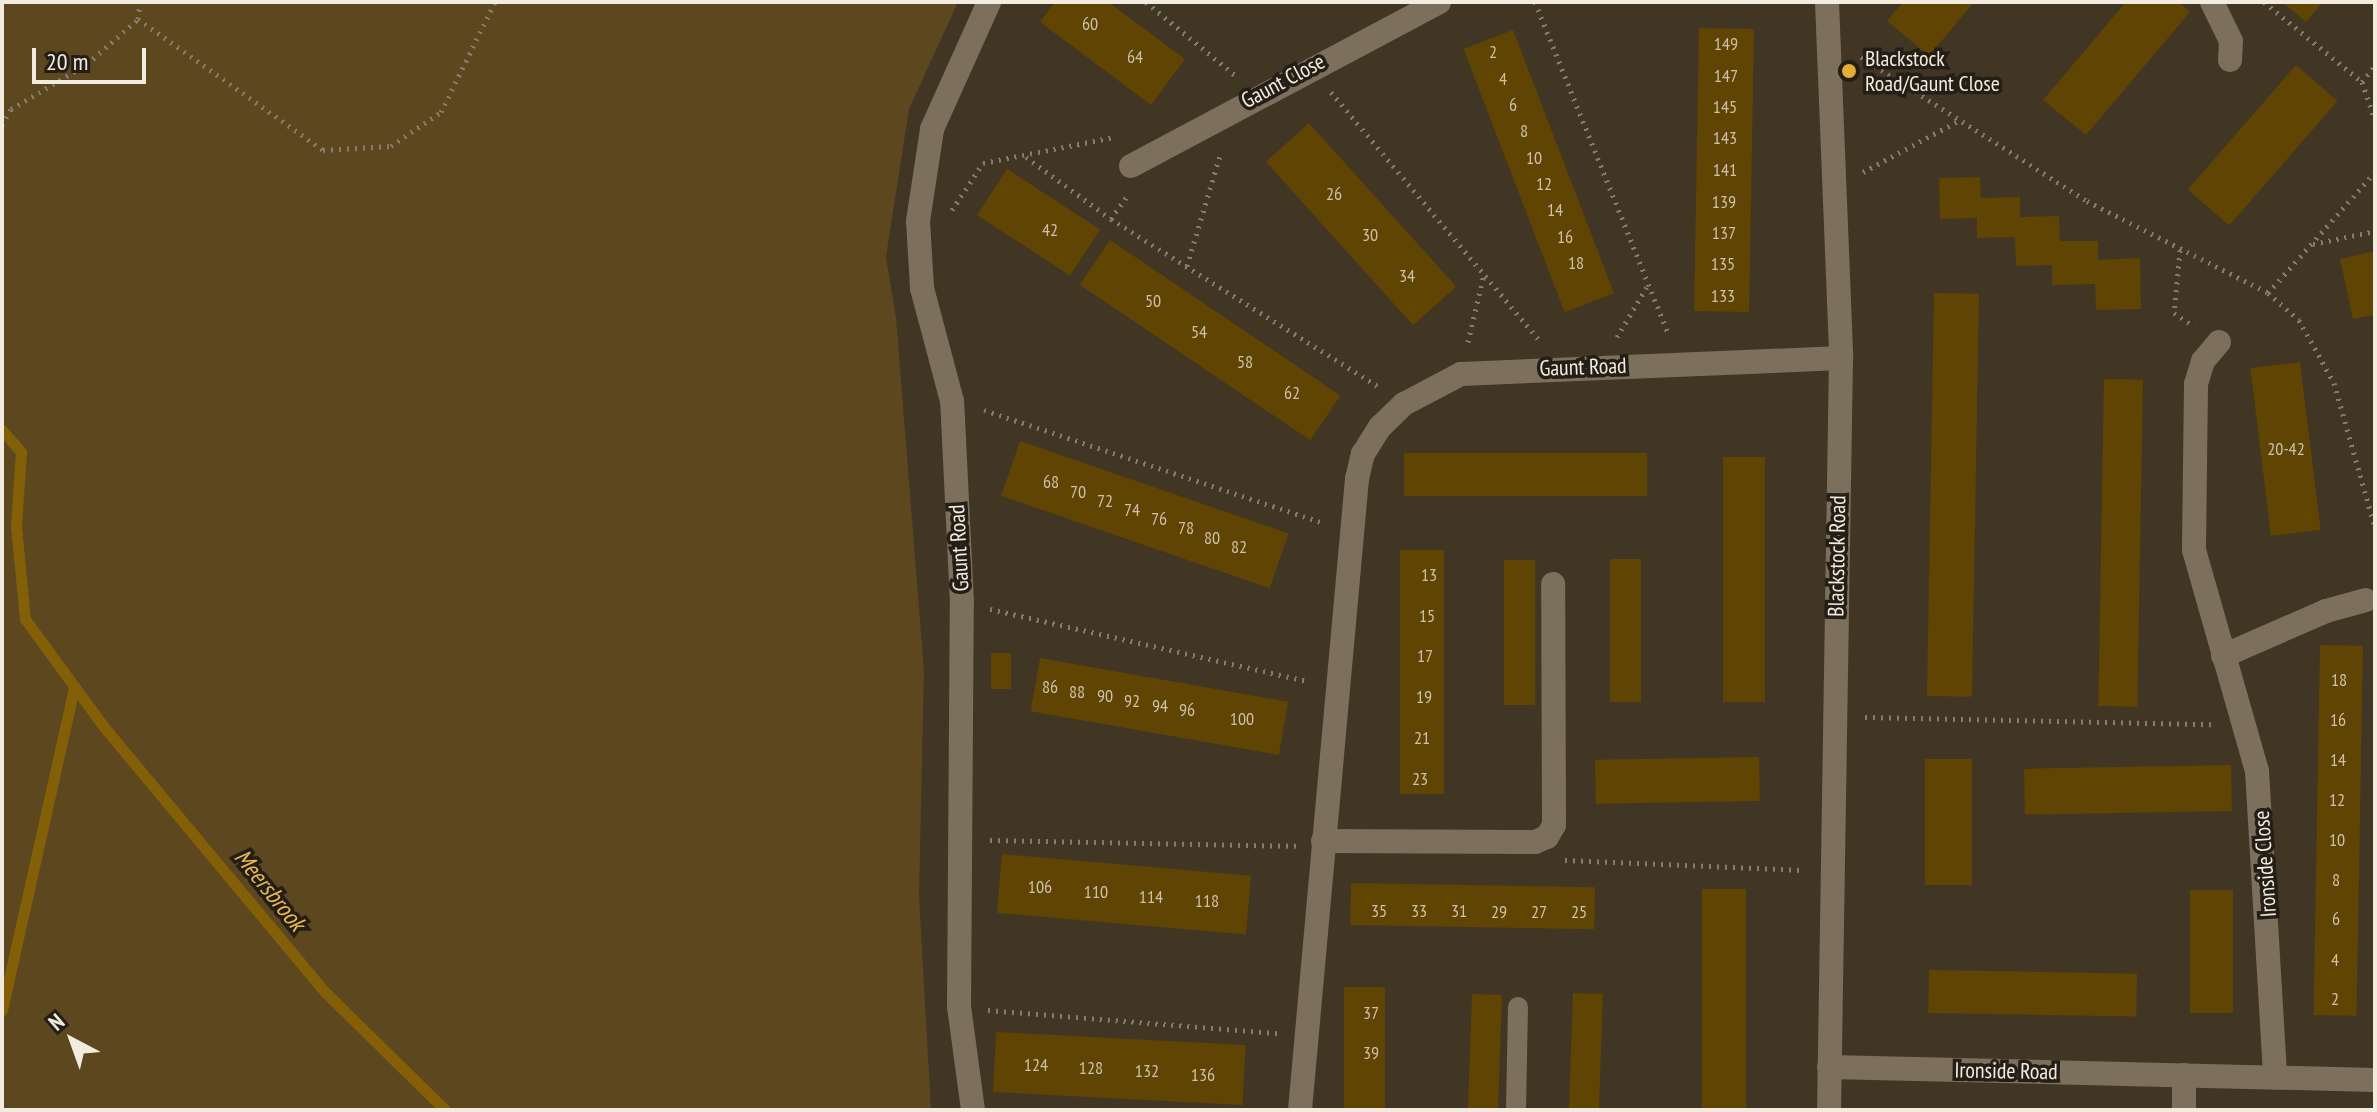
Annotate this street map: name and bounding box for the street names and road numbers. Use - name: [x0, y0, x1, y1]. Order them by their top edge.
- street label: Gaunt Close: [1237, 48, 1329, 114]
- street label: Gaunt Road: [1539, 352, 1627, 382]
- street label: Blackstock Road: [1823, 495, 1851, 617]
- street label: Gaunt Road: [944, 504, 974, 592]
- street label: Ironside Close: [2248, 810, 2282, 918]
- street label: Ironside Road: [1954, 1057, 2058, 1085]

